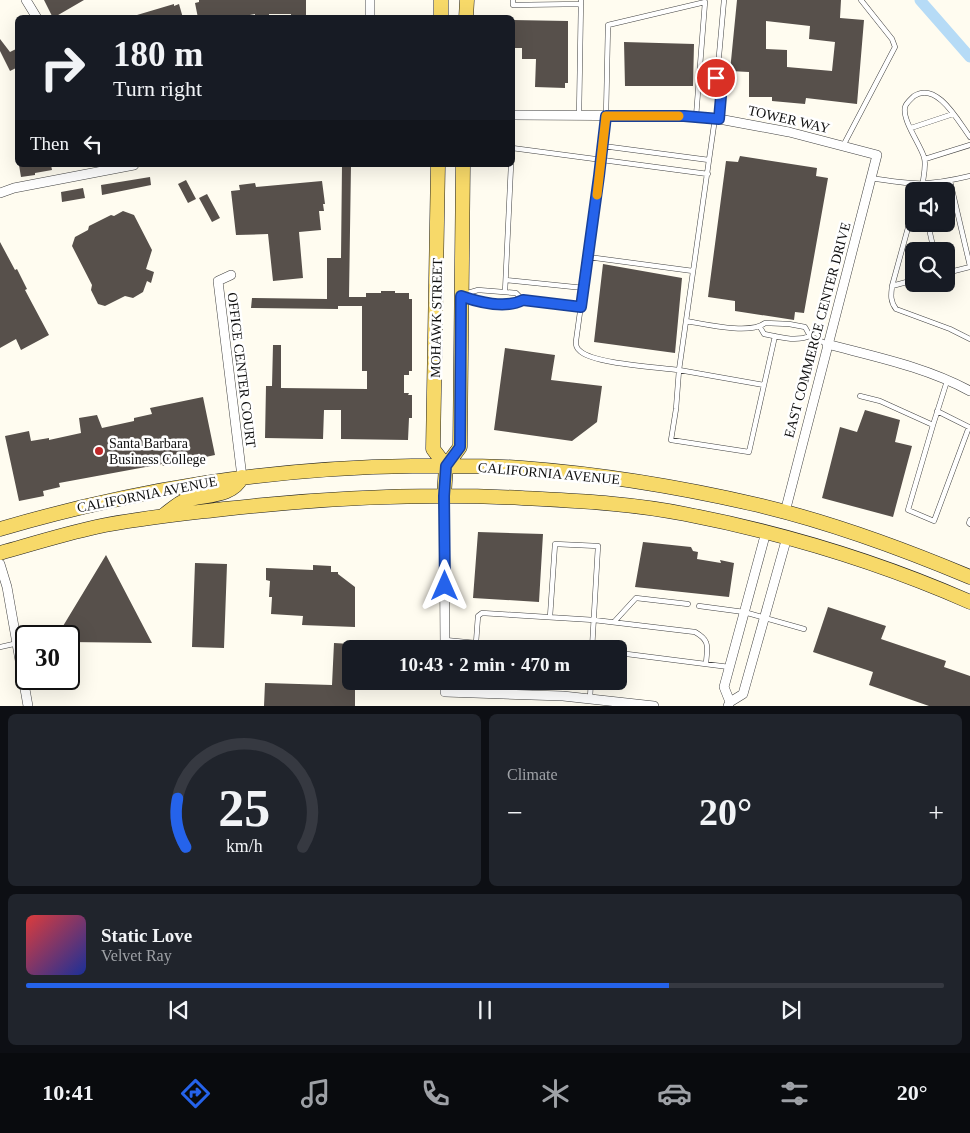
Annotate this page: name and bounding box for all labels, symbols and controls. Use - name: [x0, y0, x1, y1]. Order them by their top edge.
- icon: right: [30, 35, 95, 100]
- text: 180 m: [113, 35, 203, 74]
- pin: [695, 57, 737, 99]
- icon: arrive: [702, 64, 730, 92]
- text: Turn right: [113, 76, 202, 101]
- street label: TOWER WAY: [747, 103, 831, 136]
- icon: left: [79, 130, 107, 158]
- text: Then: [30, 133, 69, 154]
- map controls: [905, 182, 955, 292]
- button: sound: [905, 182, 955, 232]
- street label: EAST COMMERCE CENTER DRIVE: [781, 221, 854, 440]
- button: search: [905, 242, 955, 292]
- street label: MOHAWK STREET: [428, 258, 445, 378]
- street label: OFFICE CENTER COURT: [225, 292, 259, 449]
- place label: Santa Barbara Business College: [109, 436, 206, 467]
- marker: Santa Barbara Business College: [93, 445, 105, 457]
- street label: CALIFORNIA AVENUE: [477, 460, 621, 487]
- street label: CALIFORNIA AVENUE: [76, 474, 218, 515]
- position arrow: [418, 559, 470, 611]
- speed limit sign: 30: [15, 625, 80, 690]
- text: 10:43 · 2 min · 470 m: [399, 654, 570, 675]
- text: Climate: [507, 766, 558, 783]
- text: 25: [219, 780, 271, 837]
- text: 20°: [699, 791, 752, 833]
- text: −: [507, 797, 523, 828]
- text: +: [928, 797, 944, 828]
- text: km/h: [226, 836, 263, 856]
- text: Static Love: [101, 925, 192, 946]
- text: Velvet Ray: [101, 947, 172, 964]
- icon: previous: [165, 996, 193, 1024]
- icon: pause: [471, 996, 499, 1024]
- icon: next: [777, 996, 805, 1024]
- icon: directions: [178, 1076, 213, 1111]
- icon: music: [298, 1076, 333, 1111]
- icon: phone: [418, 1076, 453, 1111]
- icon: climate: [538, 1076, 573, 1111]
- icon: car: [657, 1076, 692, 1111]
- icon: filters: [777, 1076, 812, 1111]
- text: 10:41: [42, 1080, 94, 1105]
- text: 20°: [897, 1080, 928, 1105]

